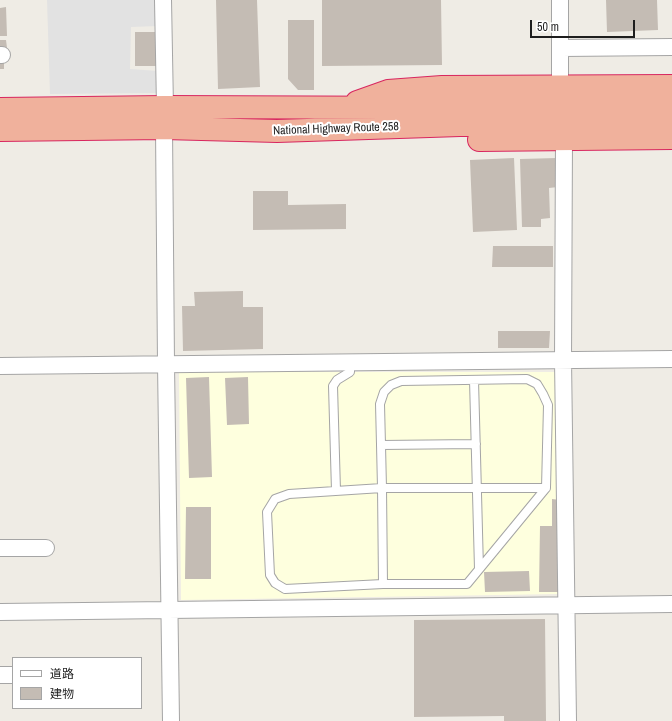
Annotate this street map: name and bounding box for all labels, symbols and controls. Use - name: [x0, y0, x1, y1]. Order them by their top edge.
- scale bar: [532, 12, 637, 38]
- text: 50 m: [537, 19, 559, 35]
- street label: National Highway Route 258: [273, 120, 399, 138]
- legend: [12, 657, 142, 709]
- text: 道路: [50, 666, 74, 682]
- text: 建物: [50, 686, 74, 702]

